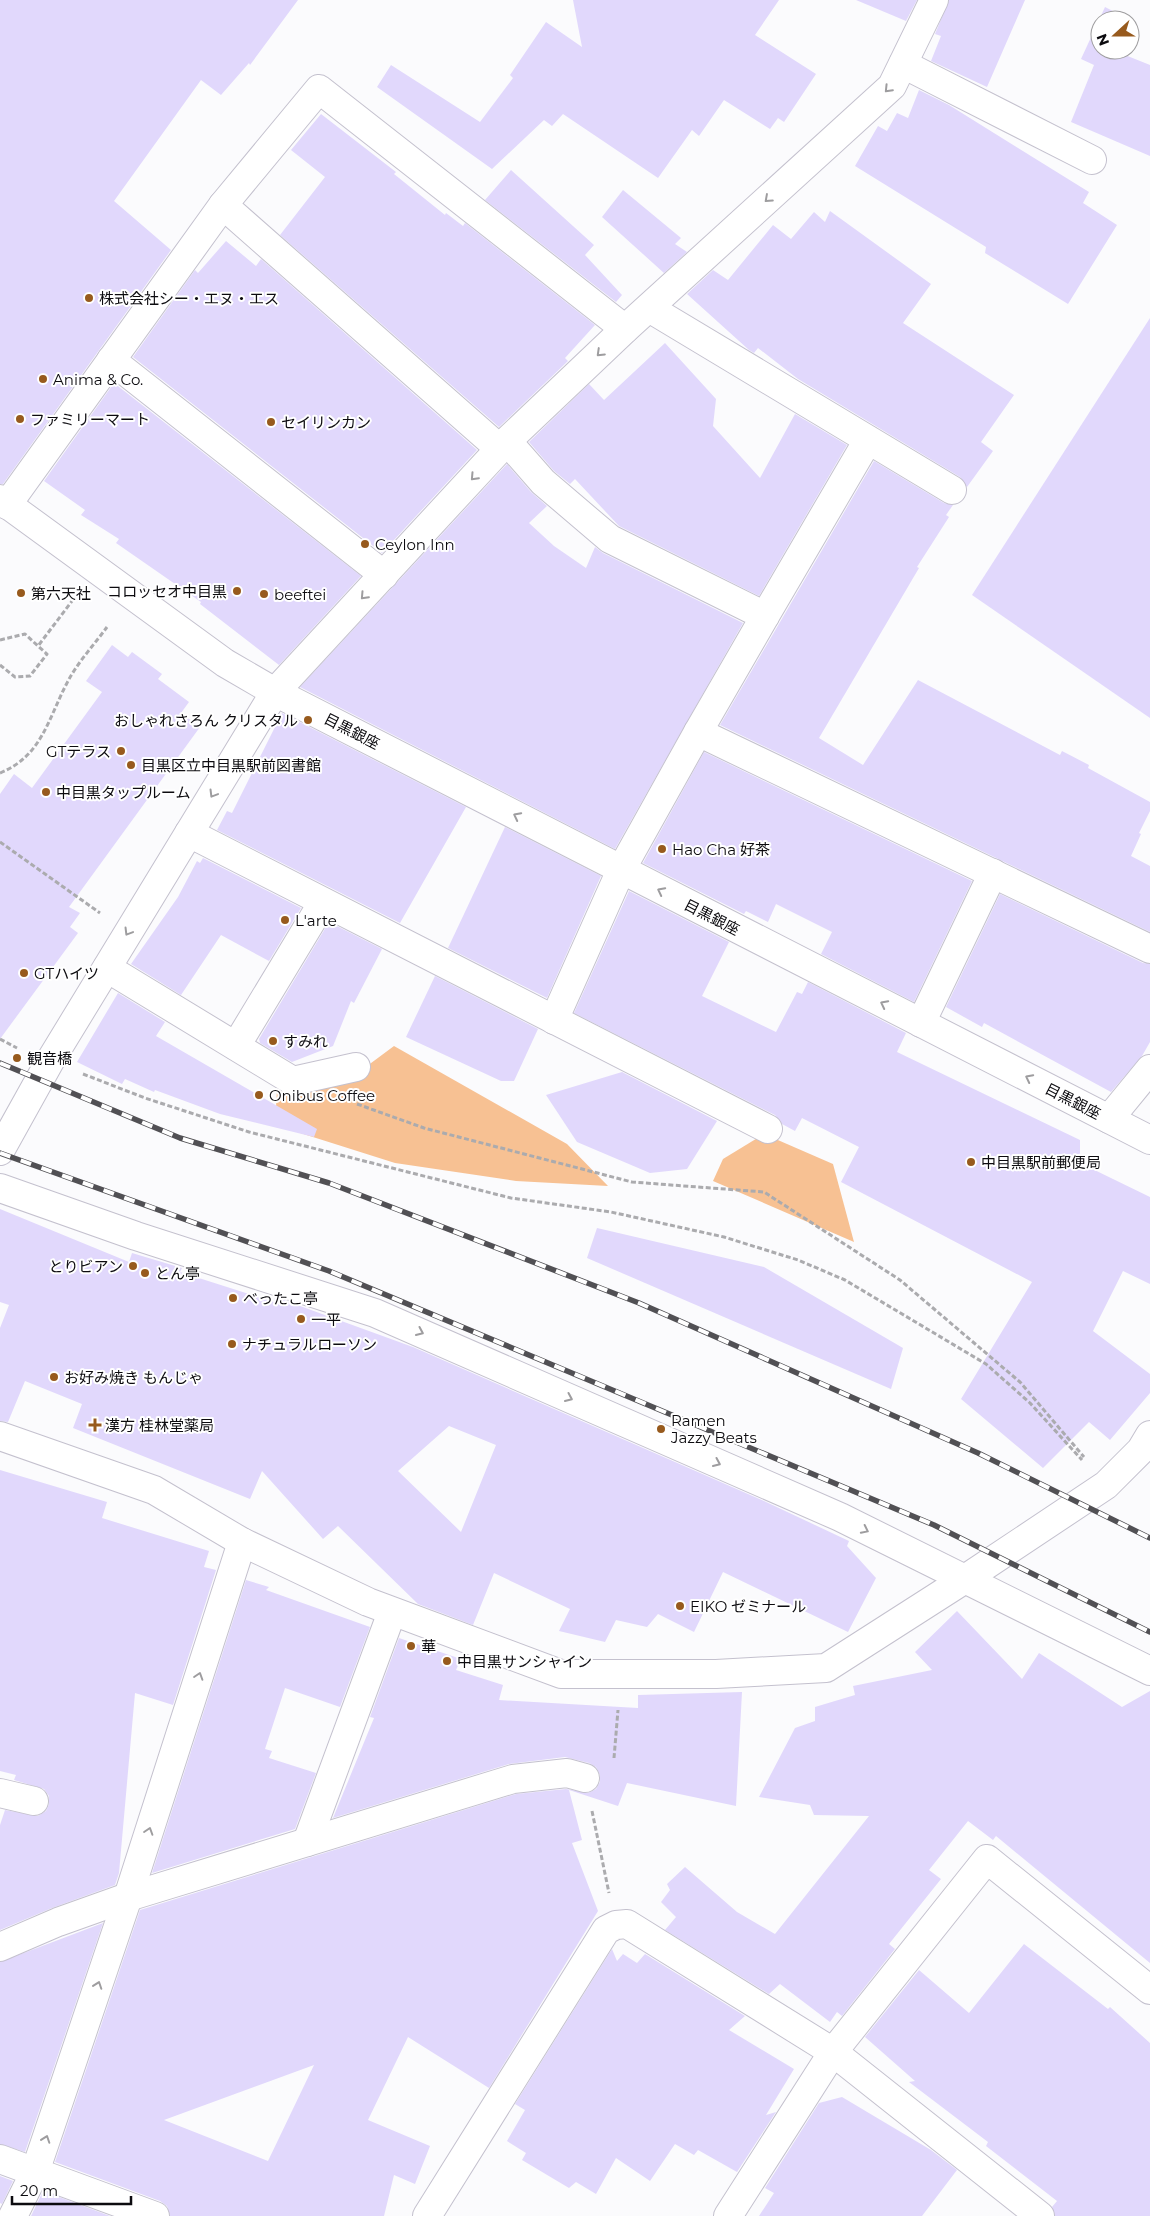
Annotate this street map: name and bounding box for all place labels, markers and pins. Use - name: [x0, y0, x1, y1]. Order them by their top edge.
- place label: 株式会社シー・エヌ・エス: [99, 289, 279, 308]
- marker: 株式会社シー・エヌ・エス: [83, 292, 95, 304]
- place label: Anima & Co.: [53, 370, 143, 389]
- marker: Anima & Co.: [37, 373, 49, 385]
- place label: ファミリーマート: [30, 410, 150, 429]
- marker: ファミリーマート: [14, 413, 26, 425]
- place label: セイリンカン: [281, 413, 371, 432]
- marker: セイリンカン: [265, 416, 277, 428]
- place label: Ceylon Inn: [375, 535, 455, 554]
- marker: Ceylon Inn: [359, 538, 371, 550]
- place label: コロッセオ中目黒: [107, 582, 227, 601]
- place label: 第六天社: [31, 584, 91, 603]
- marker: コロッセオ中目黒: [231, 585, 243, 597]
- place label: beeftei: [274, 585, 326, 604]
- marker: 第六天社: [15, 587, 27, 599]
- marker: beeftei: [258, 588, 270, 600]
- place label: おしゃれさろん クリスタル: [114, 711, 298, 730]
- marker: おしゃれさろん クリスタル: [302, 714, 314, 726]
- place label: GTテラス: [46, 742, 111, 761]
- marker: GTテラス: [115, 745, 127, 757]
- place label: 目黒区立中目黒駅前図書館: [141, 756, 321, 775]
- marker: 目黒区立中目黒駅前図書館: [125, 759, 137, 771]
- place label: 中目黒タップルーム: [56, 783, 191, 802]
- marker: 中目黒タップルーム: [40, 786, 52, 798]
- place label: Hao Cha 好茶: [672, 840, 770, 859]
- marker: Hao Cha 好茶: [656, 843, 668, 855]
- place label: L'arte: [295, 911, 337, 930]
- marker: L'arte: [279, 914, 291, 926]
- place label: GTハイツ: [34, 964, 99, 983]
- marker: GTハイツ: [18, 967, 30, 979]
- place label: すみれ: [283, 1032, 328, 1051]
- marker: すみれ: [267, 1035, 279, 1047]
- place label: 観音橋: [27, 1049, 72, 1068]
- marker: 観音橋: [11, 1052, 23, 1064]
- place label: Onibus Coffee: [269, 1086, 375, 1105]
- marker: Onibus Coffee: [253, 1089, 265, 1101]
- place label: 中目黒駅前郵便局: [981, 1153, 1101, 1172]
- marker: 中目黒駅前郵便局: [965, 1156, 977, 1168]
- place label: とりビアン: [49, 1257, 123, 1276]
- marker: とりビアン: [127, 1260, 139, 1272]
- place label: とん亭: [155, 1264, 200, 1283]
- marker: とん亭: [139, 1267, 151, 1279]
- place label: べったこ亭: [243, 1289, 318, 1308]
- marker: べったこ亭: [227, 1292, 239, 1304]
- place label: 一平: [311, 1310, 341, 1329]
- marker: 一平: [295, 1313, 307, 1325]
- place label: ナチュラルローソン: [242, 1335, 377, 1354]
- marker: ナチュラルローソン: [226, 1338, 238, 1350]
- place label: お好み焼き もんじゃ: [64, 1368, 203, 1387]
- marker: お好み焼き もんじゃ: [48, 1371, 60, 1383]
- place label: Ramen Jazzy Beats: [670, 1411, 757, 1447]
- place label: 漢方 桂林堂薬局: [105, 1416, 214, 1435]
- marker: 漢方 桂林堂薬局: [89, 1419, 101, 1431]
- marker: Ramen Jazzy Beats: [655, 1423, 667, 1435]
- place label: EIKO ゼミナール: [690, 1597, 806, 1616]
- marker: EIKO ゼミナール: [674, 1600, 686, 1612]
- place label: 華: [421, 1637, 436, 1656]
- marker: 華: [405, 1640, 417, 1652]
- place label: 中目黒サンシャイン: [457, 1652, 592, 1671]
- marker: 中目黒サンシャイン: [441, 1655, 453, 1667]

